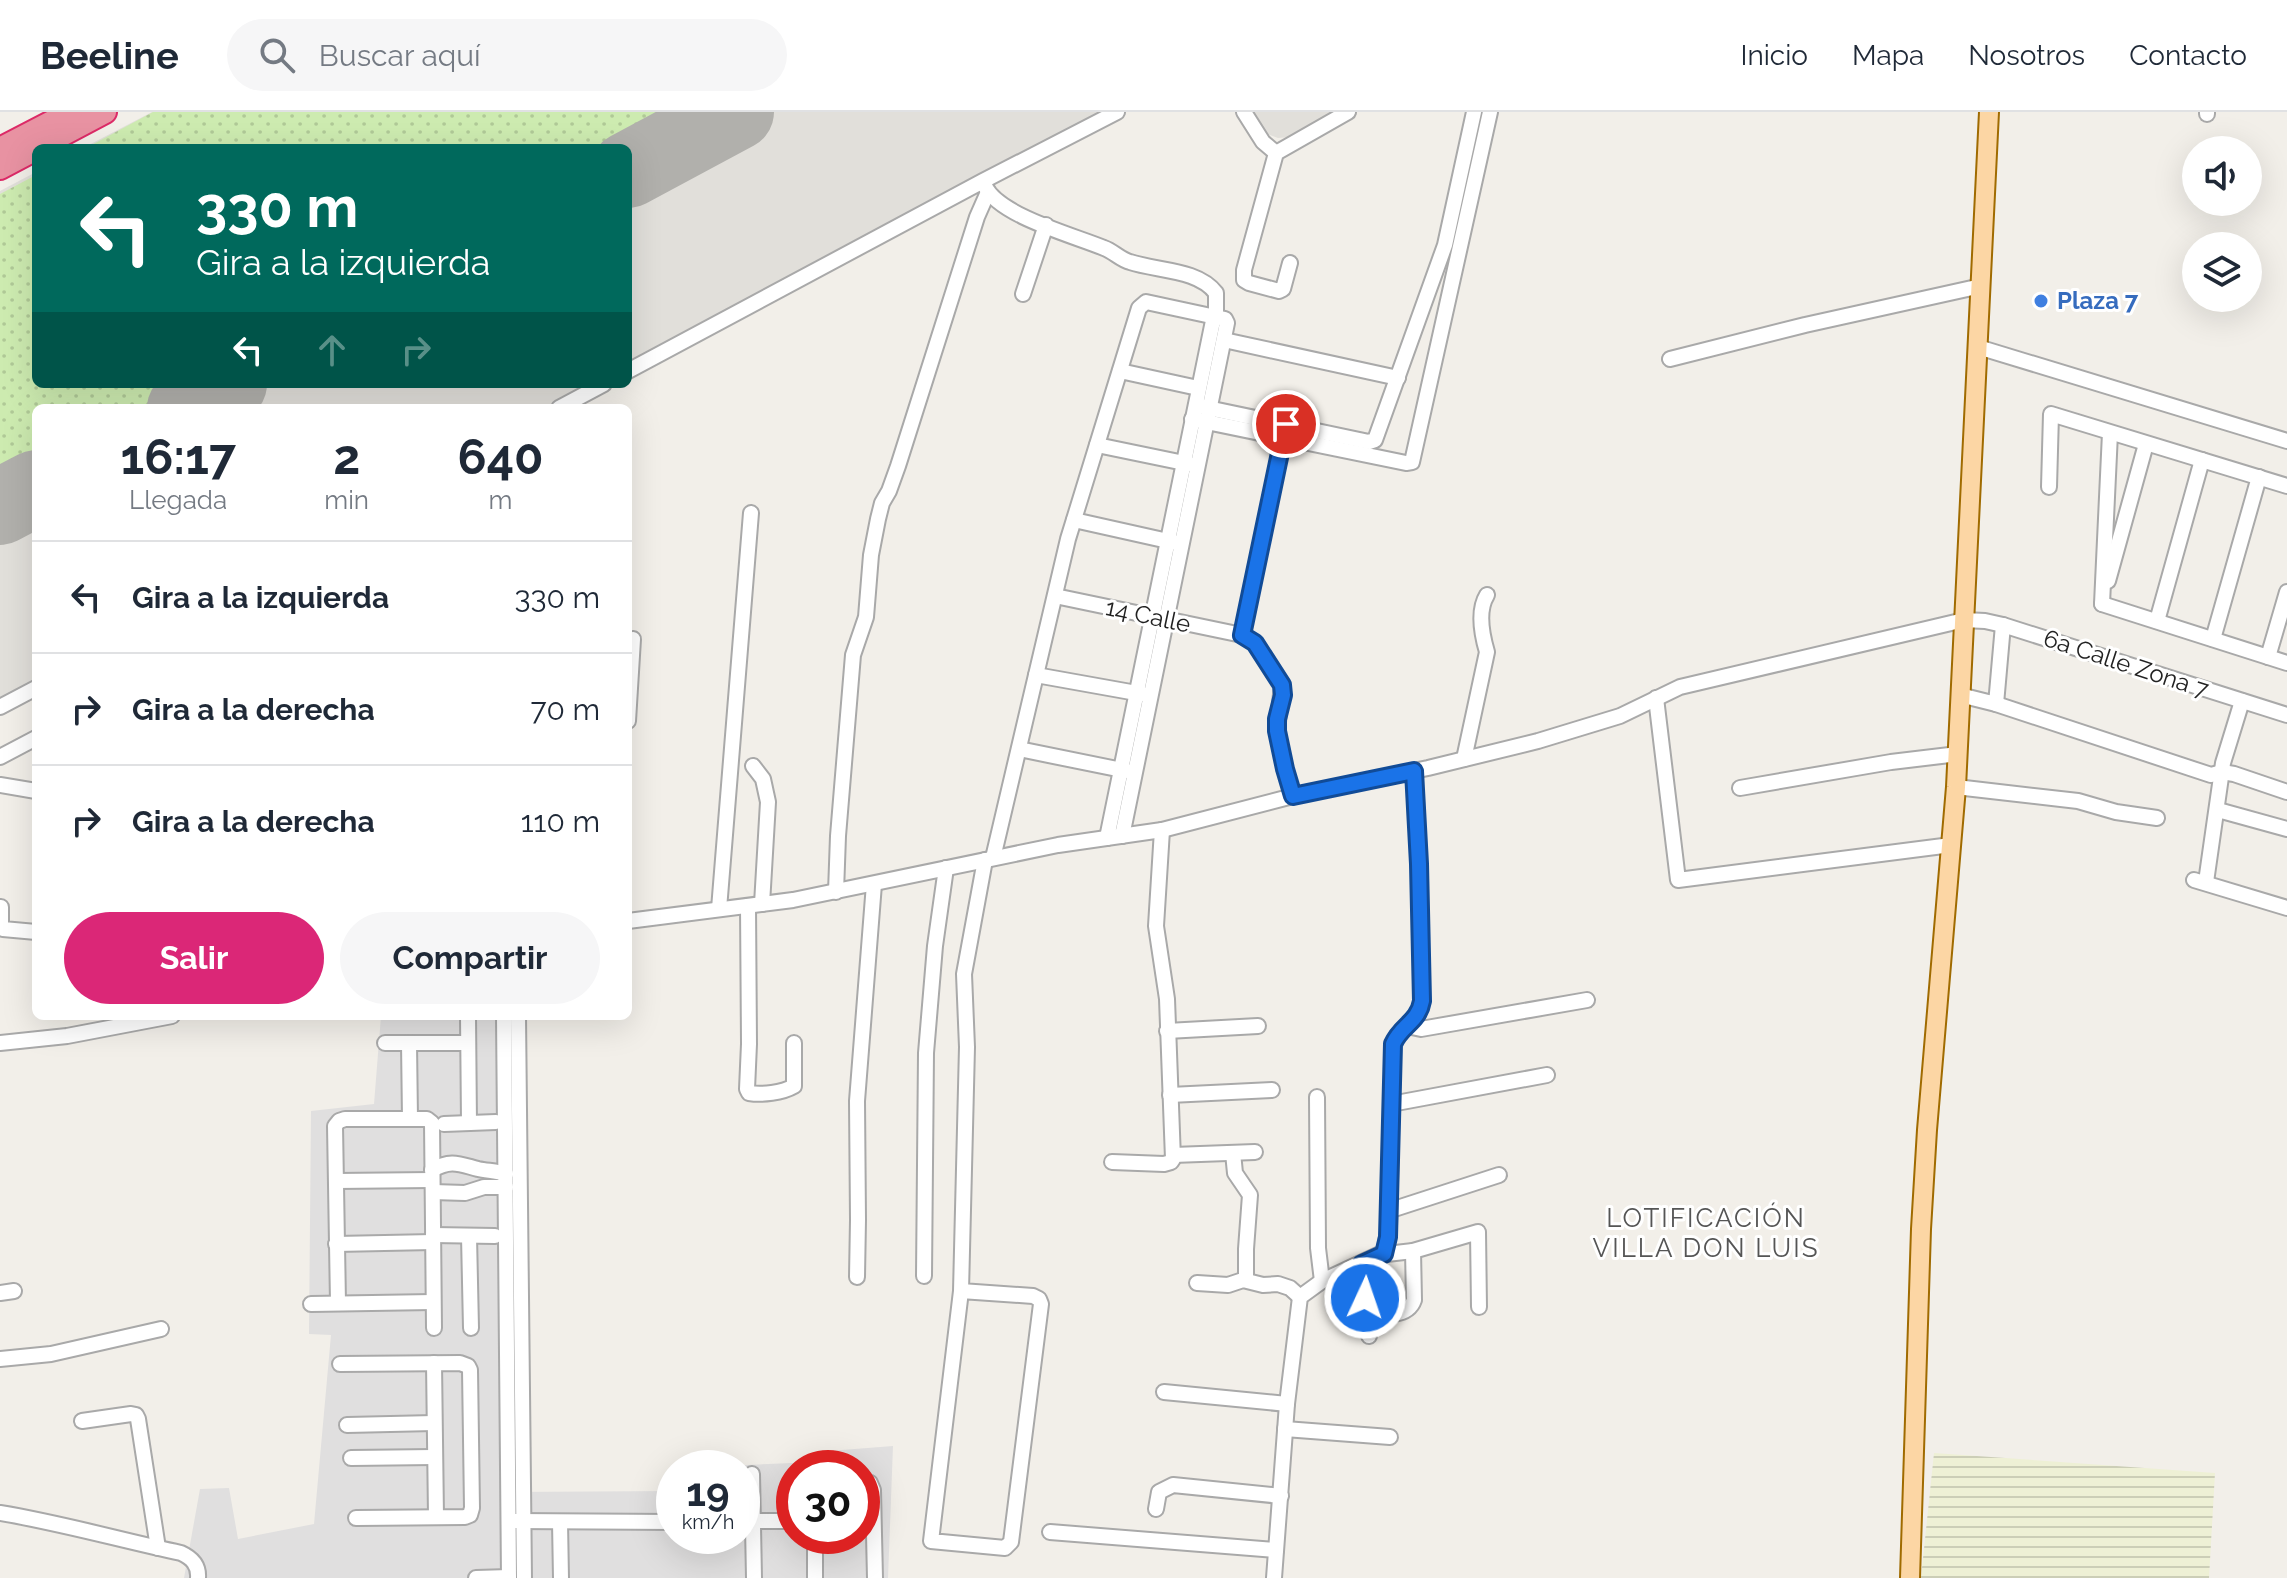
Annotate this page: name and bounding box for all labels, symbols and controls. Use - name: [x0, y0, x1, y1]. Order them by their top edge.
- search box: [227, 19, 787, 91]
- text: Beeline: [40, 33, 179, 78]
- icon: search: [255, 33, 299, 77]
- text: Buscar aquí: [319, 38, 481, 73]
- text: Inicio: [1740, 39, 1808, 72]
- text: Mapa: [1852, 39, 1924, 72]
- text: Nosotros: [1968, 39, 2085, 72]
- text: Contacto: [2129, 39, 2247, 72]
- map controls: [2182, 136, 2262, 312]
- button: sound: [2182, 136, 2262, 216]
- text: 330 m: [196, 174, 358, 240]
- icon: left: [64, 176, 168, 280]
- button: layers: [2182, 232, 2262, 312]
- text: Gira a la izquierda: [196, 241, 490, 283]
- place label: Plaza 7: [2057, 286, 2139, 315]
- marker: Plaza 7: [2032, 292, 2050, 310]
- icon: left: [226, 328, 270, 372]
- icon: ahead: [310, 328, 354, 372]
- icon: right: [394, 328, 438, 372]
- pin: [1252, 390, 1320, 458]
- icon: arrive: [1264, 402, 1308, 446]
- text: 16:17: [120, 429, 236, 485]
- text: 2: [333, 429, 360, 485]
- text: 640: [458, 429, 544, 485]
- text: Llegada: [129, 485, 227, 515]
- text: min: [324, 485, 369, 515]
- text: m: [489, 485, 512, 515]
- icon: left: [64, 575, 108, 619]
- text: Gira a la izquierda: [132, 580, 389, 615]
- text: 330 m: [514, 580, 600, 615]
- street label: 14 Calle: [1103, 592, 1193, 639]
- street label: 6a Calle Zona 7: [2040, 623, 2212, 704]
- icon: right: [64, 687, 108, 731]
- text: Gira a la derecha: [132, 692, 375, 727]
- text: 70 m: [530, 692, 600, 727]
- icon: right: [64, 799, 108, 843]
- text: Gira a la derecha: [132, 804, 375, 839]
- text: 110 m: [521, 804, 600, 839]
- button: Salir: [64, 912, 324, 1004]
- button: Compartir: [340, 912, 600, 1004]
- district label: LOTIFICACIÓN VILLA DON LUIS: [1593, 1202, 1819, 1263]
- position arrow: [1323, 1256, 1407, 1340]
- speed limit sign: 30: [776, 1450, 880, 1554]
- text: 19: [686, 1468, 730, 1515]
- text: km/h: [682, 1510, 734, 1534]

